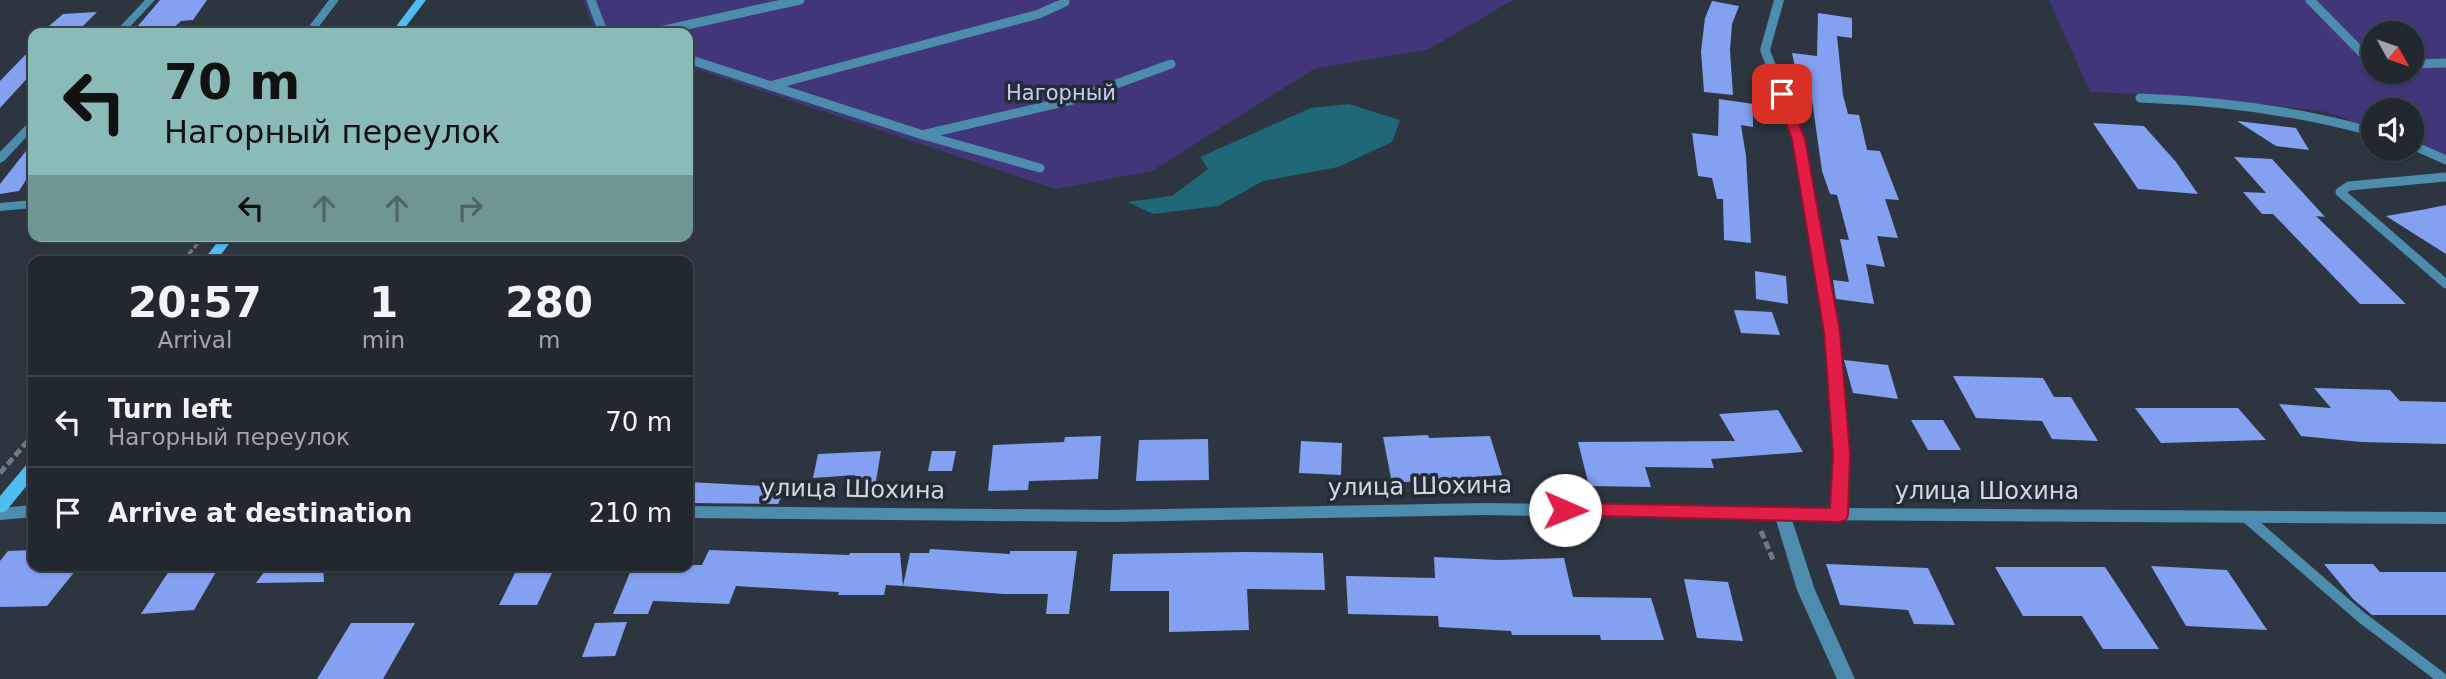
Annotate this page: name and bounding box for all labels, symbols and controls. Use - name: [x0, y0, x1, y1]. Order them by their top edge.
- north arrow: [2361, 21, 2424, 84]
- map controls: [2361, 21, 2424, 161]
- text: 70 m: [164, 54, 300, 111]
- icon: left: [49, 56, 140, 147]
- pin: [1752, 64, 1812, 124]
- icon: arrive: [1763, 75, 1801, 113]
- park label: Нагорный: [1006, 81, 1116, 105]
- button: sound: [2361, 98, 2424, 161]
- text: Нагорный переулок: [164, 113, 500, 151]
- icon: left: [232, 189, 270, 227]
- icon: ahead: [305, 189, 343, 227]
- icon: ahead: [378, 189, 416, 227]
- icon: right: [451, 189, 489, 227]
- text: 20:57: [128, 278, 262, 327]
- text: 1: [369, 278, 398, 327]
- text: 280: [505, 278, 593, 327]
- text: Arrival: [158, 327, 232, 353]
- text: min: [362, 327, 405, 353]
- text: m: [538, 327, 560, 353]
- text: Turn left: [108, 394, 232, 424]
- icon: left: [49, 403, 87, 441]
- text: 70 m: [605, 407, 672, 437]
- text: Нагорный переулок: [108, 424, 350, 450]
- street label: улица Шохина: [1328, 470, 1512, 502]
- street label: улица Шохина: [761, 473, 945, 505]
- position arrow: [1528, 473, 1602, 547]
- street label: улица Шохина: [1895, 477, 2079, 505]
- icon: arrive: [49, 494, 87, 532]
- text: Arrive at destination: [108, 498, 412, 528]
- text: 210 m: [589, 498, 672, 528]

